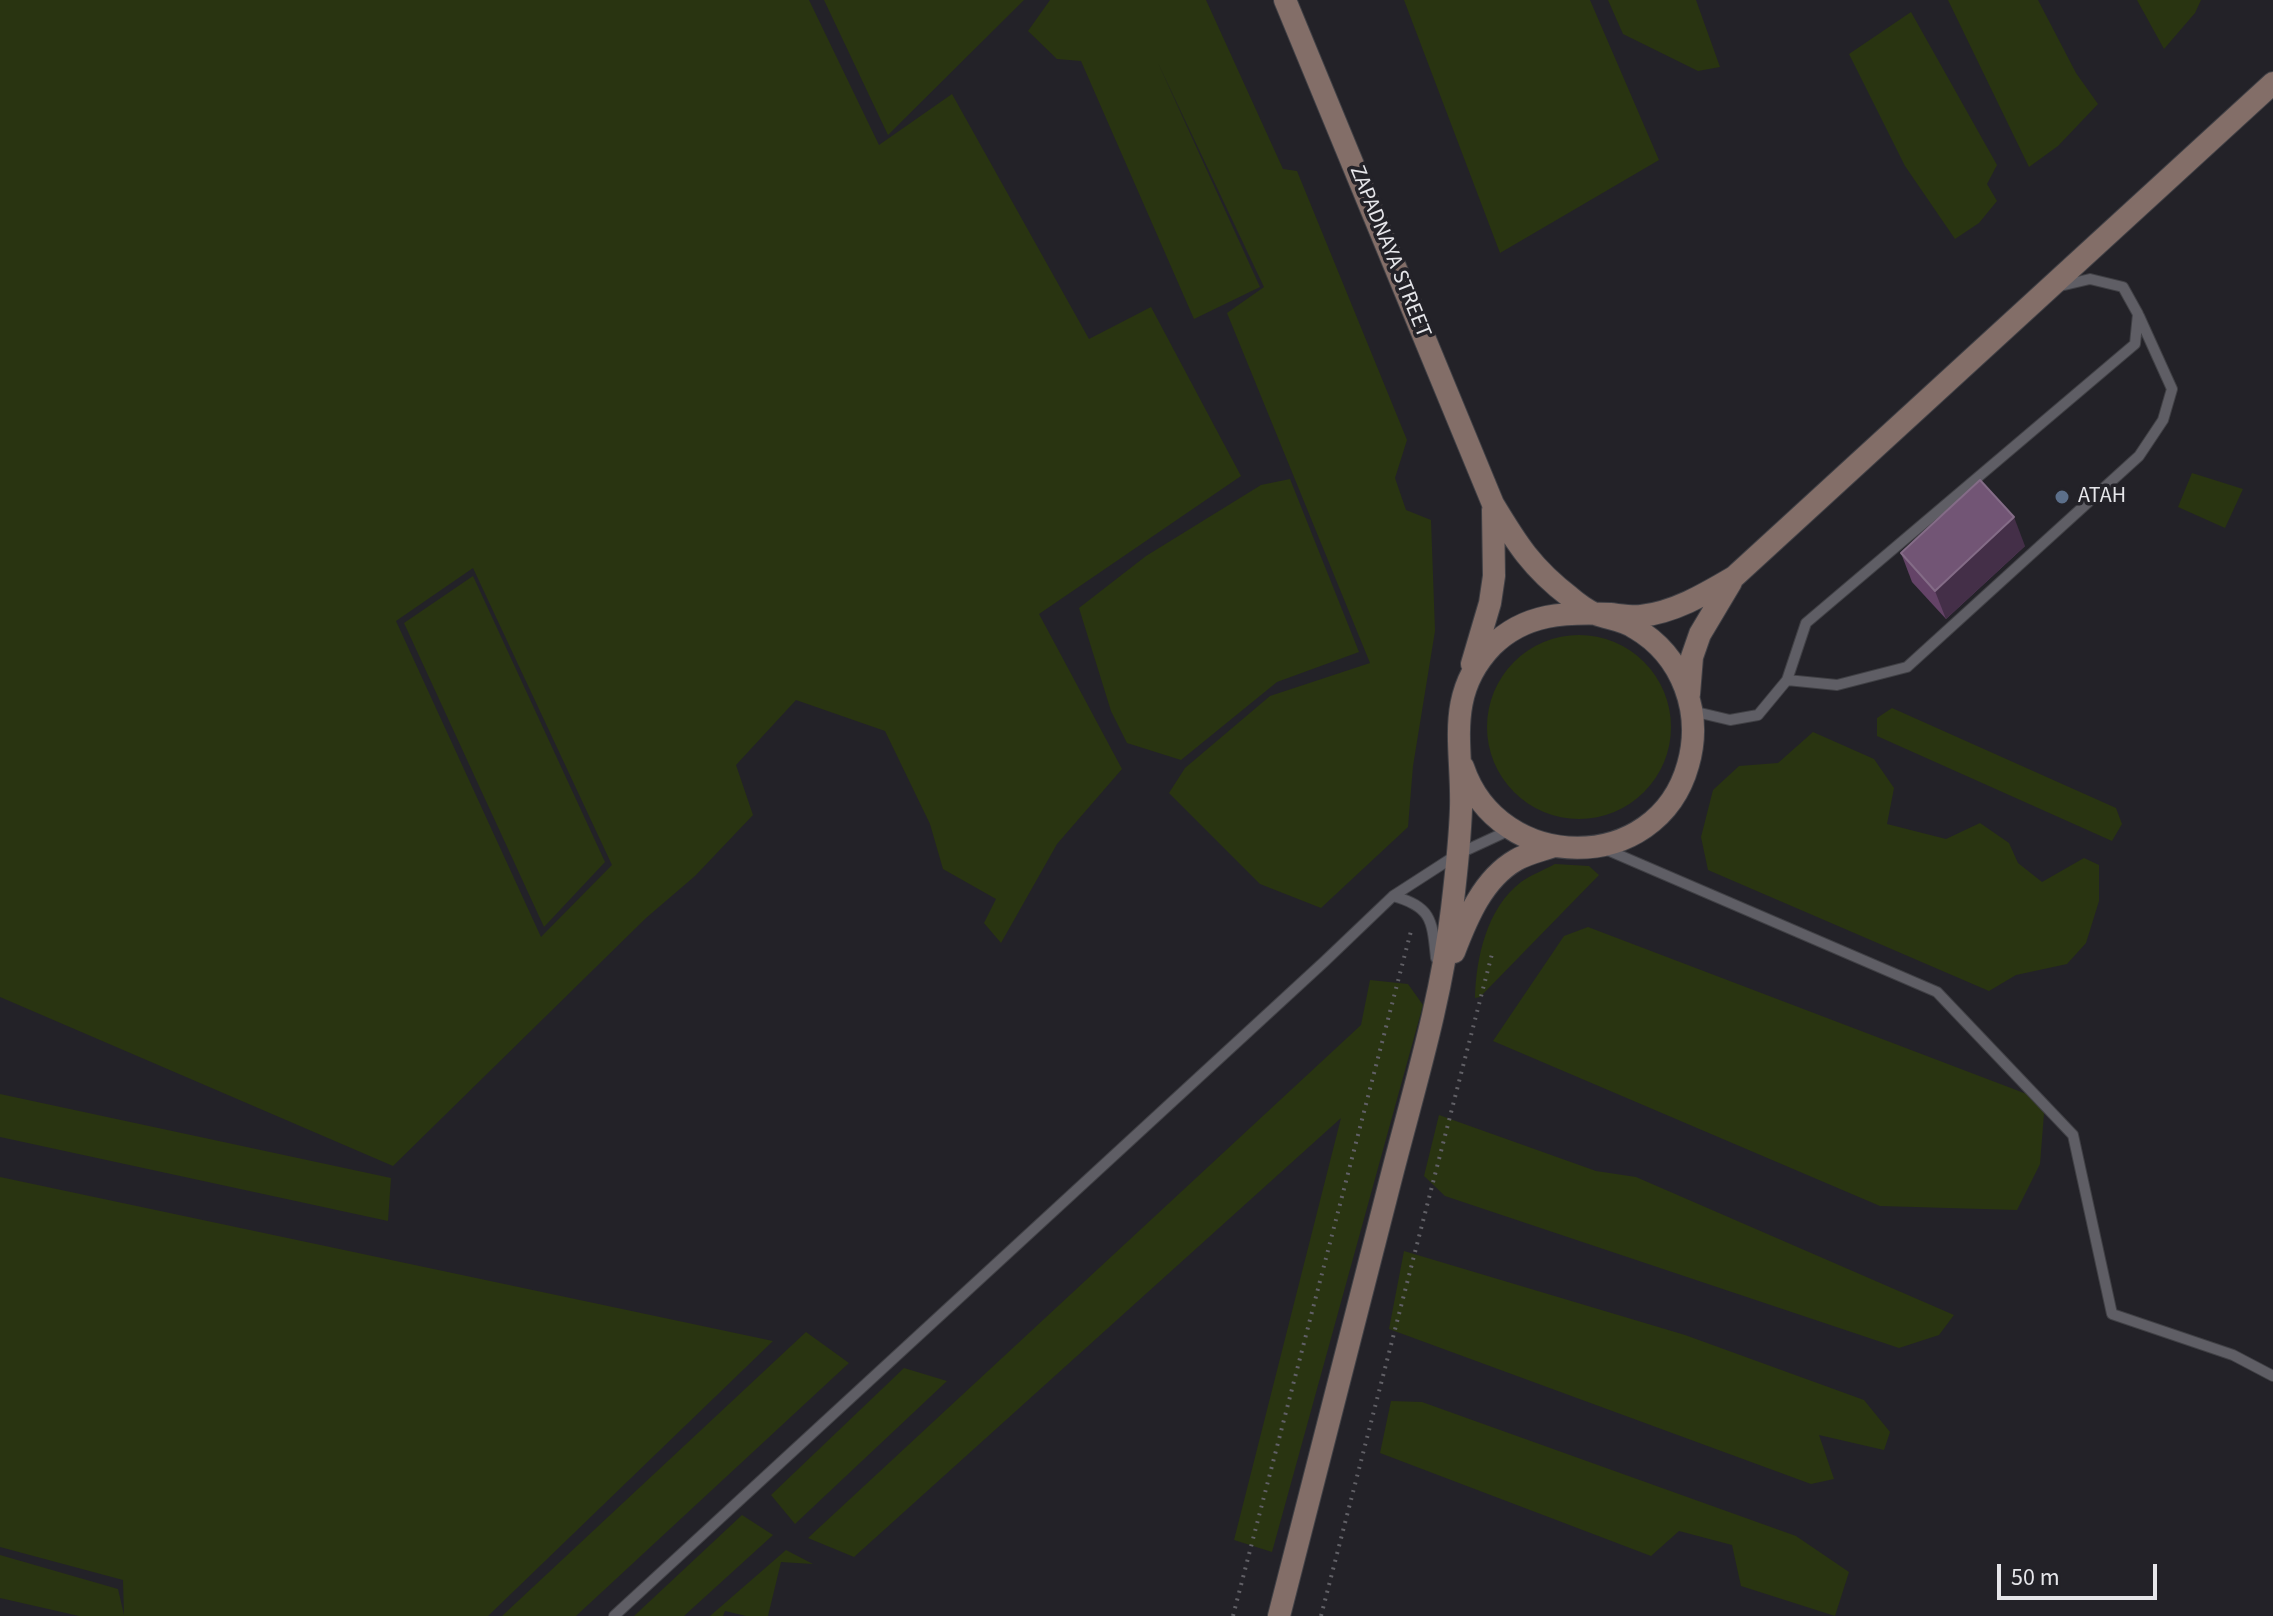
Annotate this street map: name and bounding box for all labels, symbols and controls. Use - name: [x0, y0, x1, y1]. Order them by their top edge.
- street label: ZAPADNAYA STREET: [1342, 162, 1436, 342]
- place label: АТАН: [2078, 484, 2126, 510]
- marker: АТАН: [2053, 488, 2071, 506]
- scale bar: [2001, 1548, 2161, 1598]
- text: 50 m: [2011, 1560, 2060, 1595]

